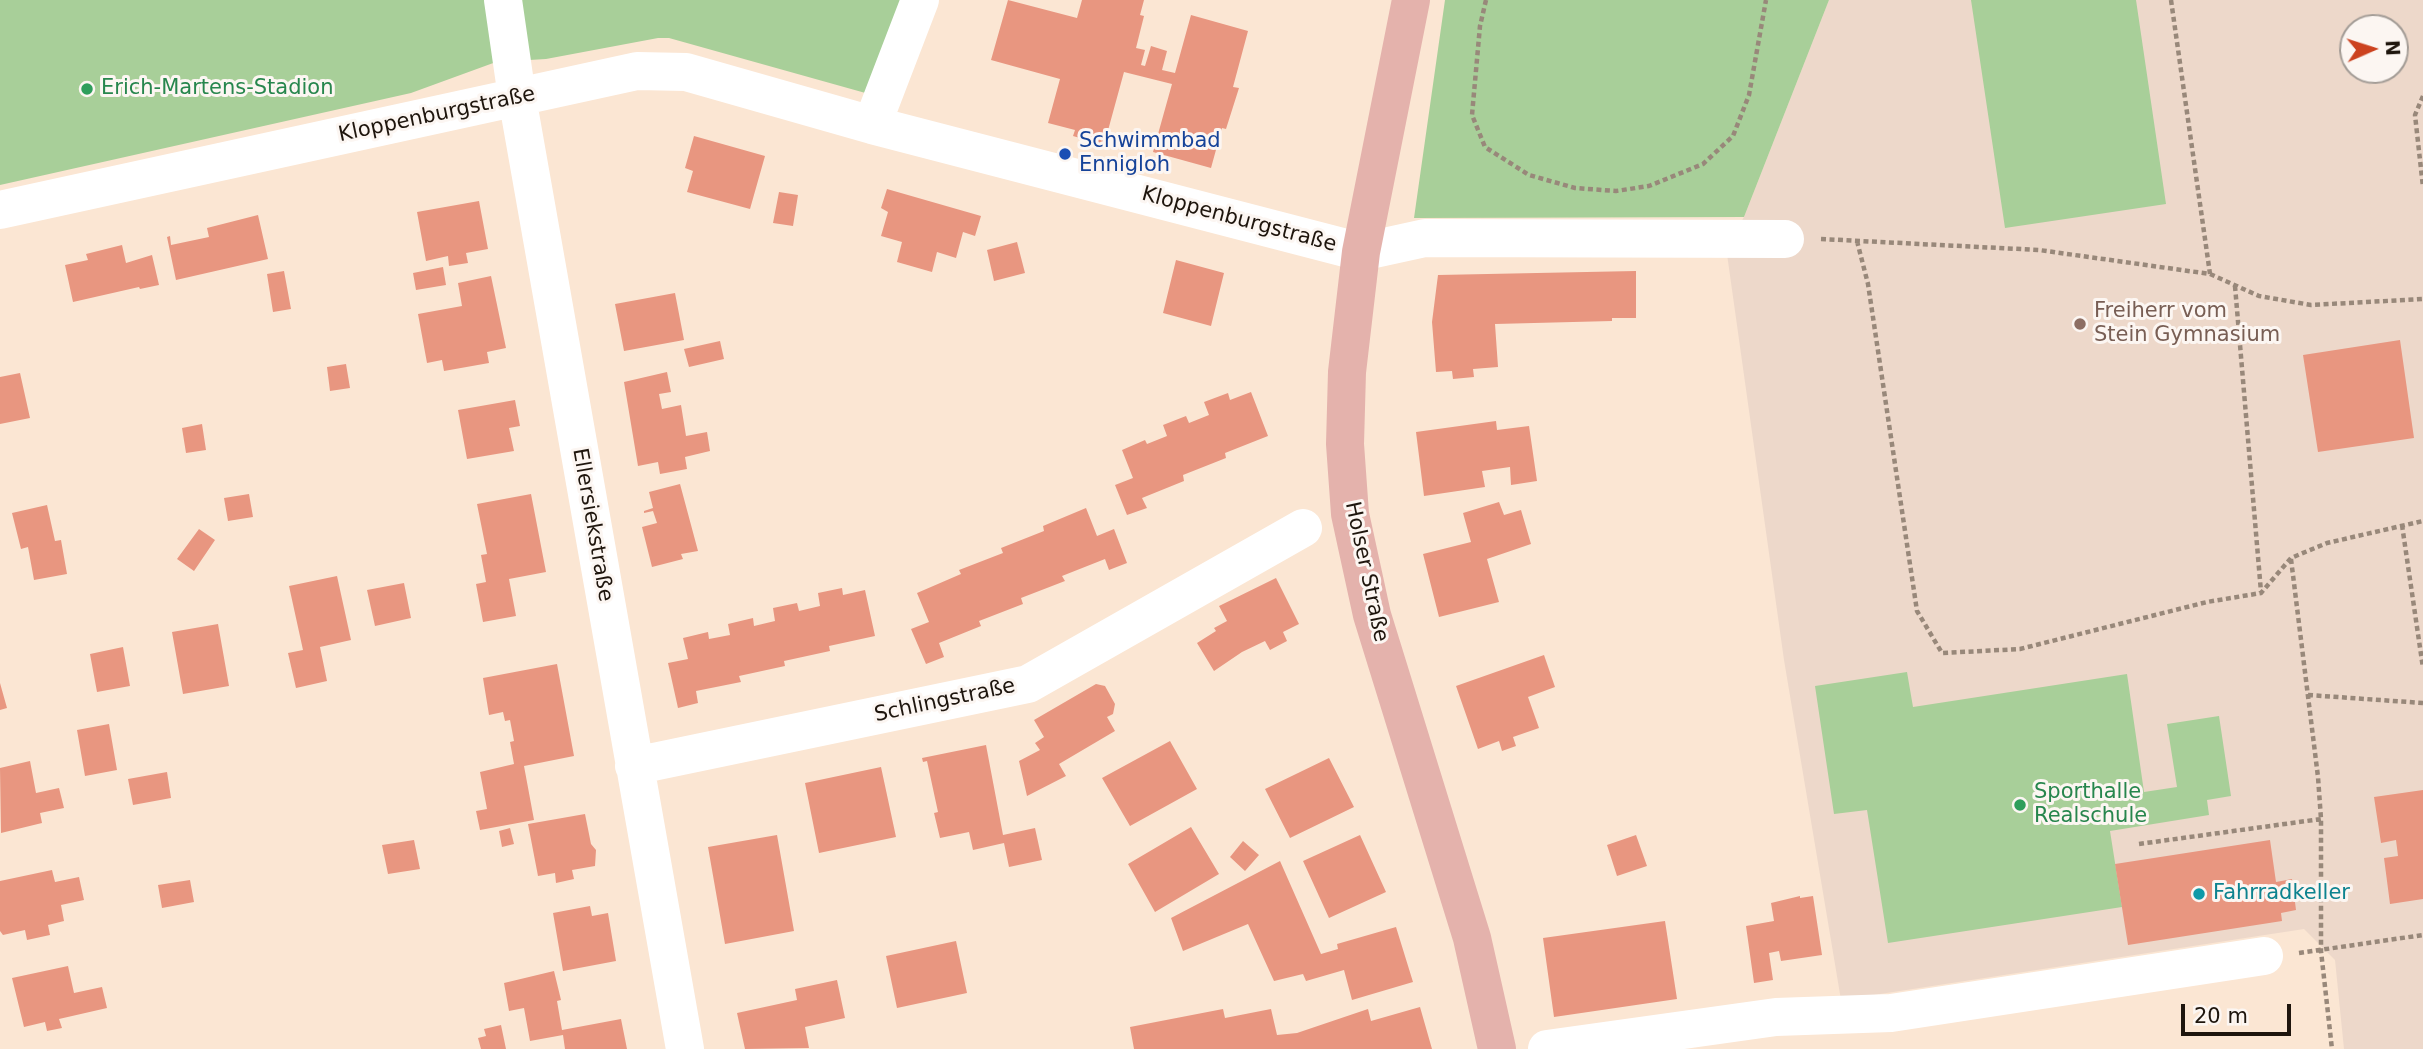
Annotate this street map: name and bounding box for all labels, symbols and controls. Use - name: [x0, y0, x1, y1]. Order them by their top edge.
- north arrow: [2339, 14, 2409, 84]
- text: N: [2382, 39, 2404, 57]
- place label: Erich-Martens-Stadion: [101, 76, 334, 102]
- marker: Erich-Martens-Stadion: [79, 81, 95, 97]
- street label: Kloppenburgstraße: [336, 82, 538, 148]
- place label: Schwimmbad Ennigloh: [1079, 129, 1221, 179]
- marker: Schwimmbad Ennigloh: [1057, 146, 1073, 162]
- street label: Kloppenburgstraße: [1139, 182, 1339, 258]
- place label: Freiherr vom Stein Gymnasium: [2094, 299, 2280, 349]
- marker: Freiherr vom Stein Gymnasium: [2072, 316, 2088, 332]
- street label: Ellersiekstraße: [566, 446, 618, 604]
- street label: Holser Straße: [1339, 500, 1393, 644]
- street label: Schlingstraße: [872, 674, 1018, 728]
- place label: Sporthalle Realschule: [2034, 780, 2147, 830]
- marker: Sporthalle Realschule: [2012, 797, 2028, 813]
- place label: Fahrradkeller: [2213, 881, 2350, 907]
- marker: Fahrradkeller: [2191, 886, 2207, 902]
- scale bar: [2185, 990, 2295, 1034]
- text: 20 m: [2194, 1004, 2248, 1028]

